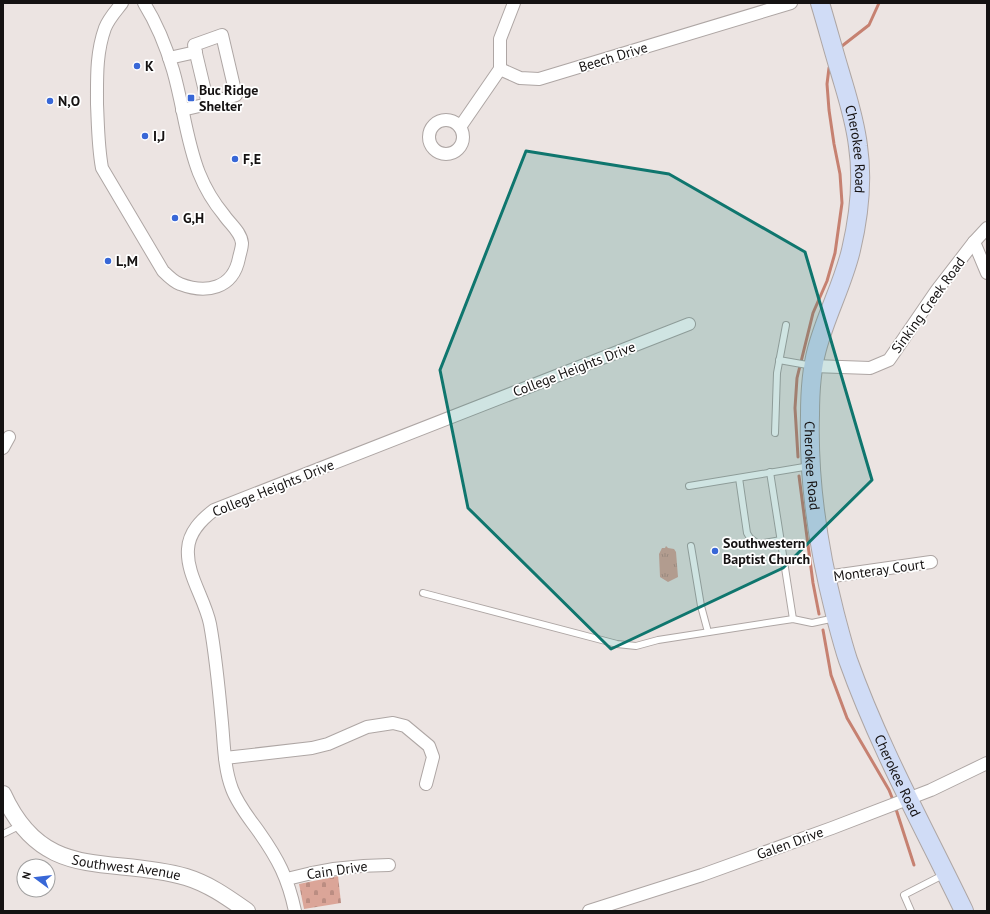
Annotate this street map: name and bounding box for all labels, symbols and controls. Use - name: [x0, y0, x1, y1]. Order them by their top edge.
- street label: Beech Drive: [576, 38, 650, 76]
- place label: K: [145, 57, 154, 75]
- marker: K: [132, 61, 142, 71]
- place label: Buc Ridge Shelter: [199, 81, 258, 115]
- place label: N,O: [58, 92, 80, 110]
- marker: Buc Ridge Shelter: [186, 93, 196, 103]
- marker: N,O: [45, 96, 55, 106]
- street label: Cherokee Road: [841, 103, 869, 194]
- place label: I,J: [153, 127, 165, 145]
- marker: I,J: [140, 131, 150, 141]
- place label: F,E: [243, 150, 261, 168]
- marker: F,E: [230, 154, 240, 164]
- place label: G,H: [183, 209, 204, 227]
- marker: G,H: [170, 213, 180, 223]
- place label: L,M: [116, 252, 138, 270]
- street label: Sinking Creek Road: [887, 253, 969, 357]
- marker: L,M: [103, 256, 113, 266]
- street label: College Heights Drive: [510, 337, 638, 401]
- street label: Cherokee Road: [801, 421, 824, 511]
- street label: College Heights Drive: [209, 455, 337, 521]
- place label: Southwestern Baptist Church: [723, 534, 810, 568]
- marker: Southwestern Baptist Church: [710, 546, 720, 556]
- street label: Monteray Court: [832, 555, 926, 585]
- street label: Cherokee Road: [870, 732, 925, 820]
- street label: Galen Drive: [754, 823, 826, 863]
- street label: Southwest Avenue: [70, 850, 183, 884]
- street label: Cain Drive: [305, 857, 369, 883]
- north arrow: [16, 858, 56, 898]
- text: N: [19, 870, 34, 881]

